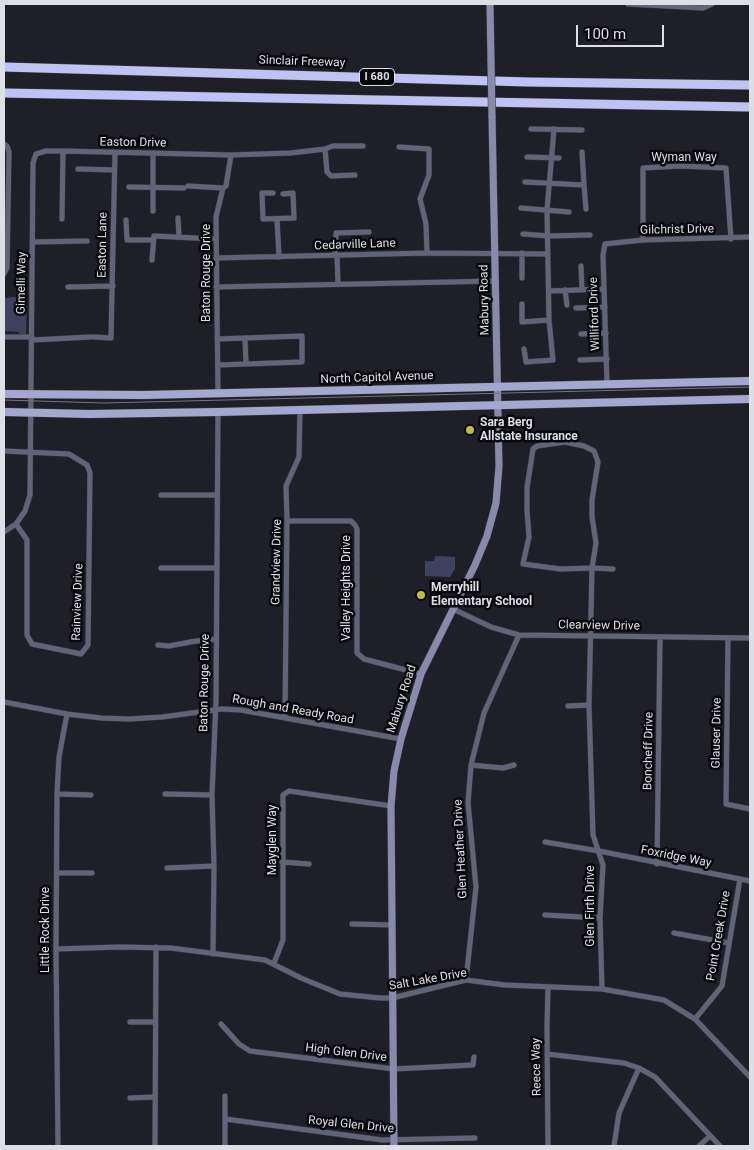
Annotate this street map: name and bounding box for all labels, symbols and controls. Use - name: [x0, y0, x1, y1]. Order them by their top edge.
- scale bar: [579, 15, 666, 47]
- text: 100 m: [584, 25, 626, 43]
- street label: Sinclair Freeway: [258, 53, 346, 71]
- road number: I 680: [360, 68, 394, 86]
- street label: Easton Drive: [100, 135, 166, 151]
- street label: Wyman Way: [651, 151, 717, 165]
- street label: Easton Lane: [95, 212, 111, 278]
- street label: Gilchrist Drive: [640, 222, 714, 238]
- street label: Baton Rouge Drive: [200, 224, 214, 322]
- street label: Cedarville Lane: [314, 236, 396, 254]
- street label: Gimelli Way: [14, 252, 30, 314]
- street label: Mabury Road: [477, 265, 493, 335]
- street label: Williford Drive: [587, 277, 603, 351]
- street label: North Capitol Avenue: [320, 369, 434, 387]
- place label: Sara Berg Allstate Insurance: [480, 416, 578, 444]
- marker: Sara Berg Allstate Insurance: [464, 424, 476, 436]
- street label: Grandview Drive: [269, 519, 285, 605]
- street label: Valley Heights Drive: [340, 535, 354, 641]
- street label: Rainview Drive: [69, 563, 87, 641]
- place label: Merryhill Elementary School: [431, 581, 532, 609]
- marker: Merryhill Elementary School: [415, 589, 427, 601]
- street label: Clearview Drive: [558, 618, 640, 634]
- street label: Baton Rouge Drive: [197, 634, 213, 732]
- street label: Mabury Road: [384, 663, 420, 735]
- street label: Rough and Ready Road: [231, 692, 355, 728]
- street label: Glauser Drive: [709, 697, 725, 769]
- street label: Boncheff Drive: [641, 712, 657, 790]
- street label: Glen Heather Drive: [451, 799, 471, 899]
- street label: Mayglen Way: [266, 805, 280, 875]
- street label: Foxridge Way: [639, 843, 713, 871]
- street label: Glen Firth Drive: [584, 865, 598, 947]
- street label: Little Rock Drive: [39, 887, 53, 973]
- street label: Point Creek Drive: [704, 890, 734, 982]
- street label: Salt Lake Drive: [388, 966, 468, 994]
- street label: Reece Way: [529, 1038, 545, 1096]
- street label: High Glen Drive: [305, 1041, 387, 1065]
- street label: Royal Glen Drive: [307, 1113, 395, 1137]

